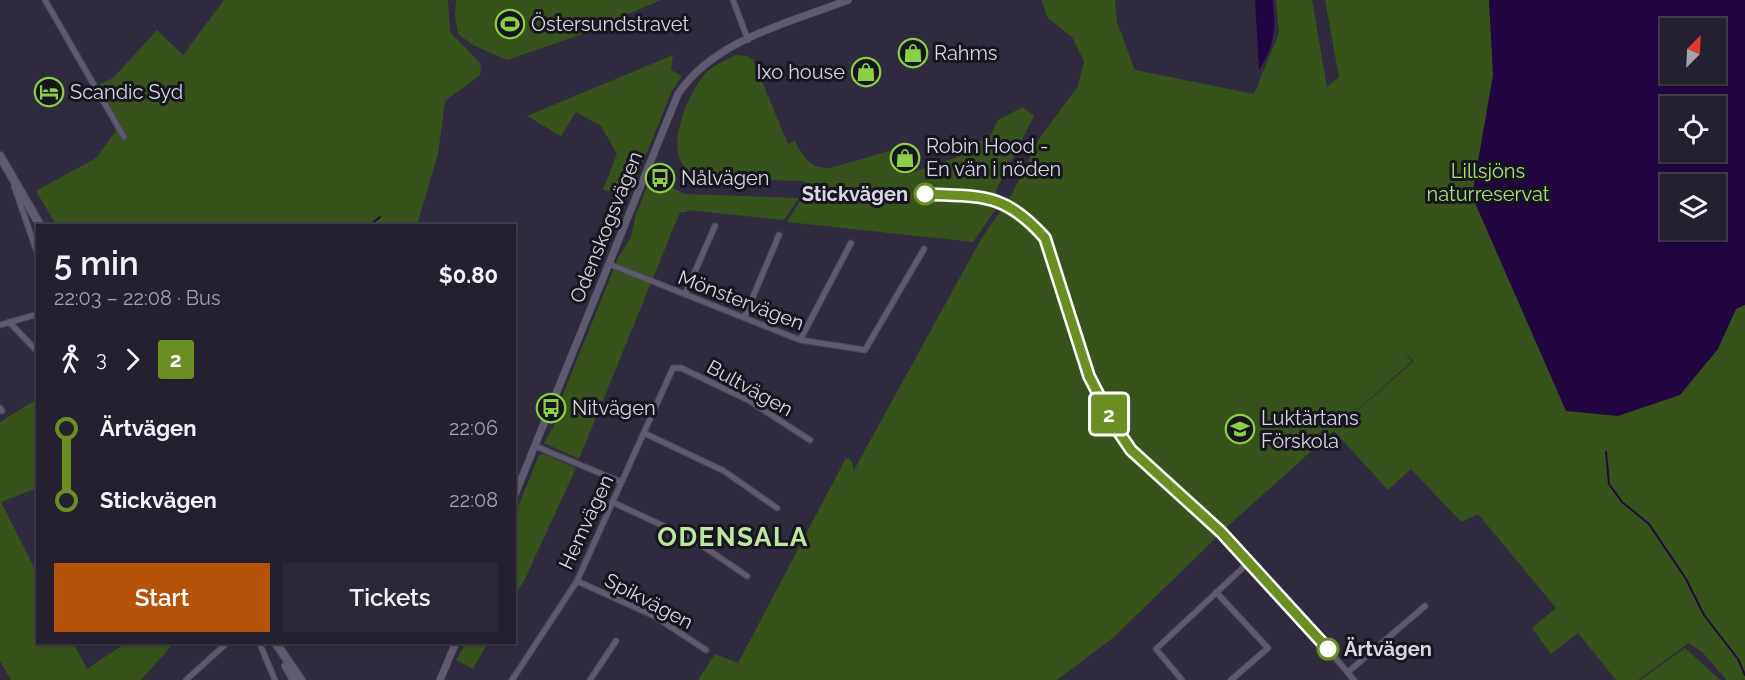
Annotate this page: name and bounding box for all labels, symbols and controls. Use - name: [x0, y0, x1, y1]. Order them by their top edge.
- sports icon: Östersundstravet: [494, 8, 526, 40]
- place label: Östersundstravet: [531, 12, 689, 36]
- north arrow: [1660, 18, 1726, 84]
- map controls: [1660, 18, 1726, 240]
- shop icon: Rahms: [897, 37, 929, 69]
- place label: Rahms: [934, 41, 998, 65]
- shop icon: Ixo house: [850, 56, 882, 88]
- place label: Ixo house: [757, 60, 845, 84]
- hotel icon: Scandic Syd: [33, 76, 65, 108]
- place label: Scandic Syd: [70, 80, 183, 104]
- button: locate: [1660, 96, 1726, 162]
- place label: Robin Hood - En vän i nöden: [926, 134, 1061, 181]
- shop icon: Robin Hood - En vän i nöden: [889, 142, 921, 174]
- street label: Odenskogsvägen: [565, 148, 647, 306]
- park label: Lillsjöns naturreservat: [1427, 159, 1550, 206]
- bus stop icon: Nålvägen: [644, 162, 676, 194]
- place label: Nålvägen: [681, 166, 769, 190]
- button: layers: [1660, 174, 1726, 240]
- place label: Stickvägen: [802, 182, 908, 206]
- marker: Stickvägen: [914, 183, 936, 205]
- text: 5 min: [54, 244, 139, 283]
- text: $0.80: [439, 262, 498, 288]
- street label: Mönstervägen: [675, 265, 807, 335]
- text: 22:03 – 22:08 · Bus: [54, 286, 221, 310]
- icon: walk: [54, 343, 87, 376]
- icon: forward: [116, 343, 149, 376]
- text: 3: [96, 347, 107, 371]
- text: 2: [170, 347, 182, 372]
- street label: Bultvägen: [703, 355, 797, 421]
- bus stop icon: Nitvägen: [535, 392, 567, 424]
- line badge: 2: [1090, 394, 1128, 434]
- place label: Nitvägen: [572, 396, 656, 420]
- text: 2: [1103, 402, 1115, 427]
- place label: Luktärtans Förskola: [1261, 406, 1359, 453]
- school or university icon: Luktärtans Förskola: [1224, 413, 1256, 445]
- text: Ärtvägen: [100, 415, 197, 441]
- text: 22:06: [449, 416, 498, 440]
- street label: Hemvägen: [554, 471, 618, 573]
- text: Stickvägen: [100, 487, 217, 513]
- text: 22:08: [449, 488, 498, 512]
- district label: ODENSALA: [657, 522, 809, 552]
- button: Start: [54, 563, 270, 632]
- button: Tickets: [282, 563, 498, 632]
- street label: Spikvägen: [601, 568, 697, 634]
- place label: Ärtvägen: [1344, 637, 1432, 661]
- marker: Ärtvägen: [1317, 638, 1339, 660]

